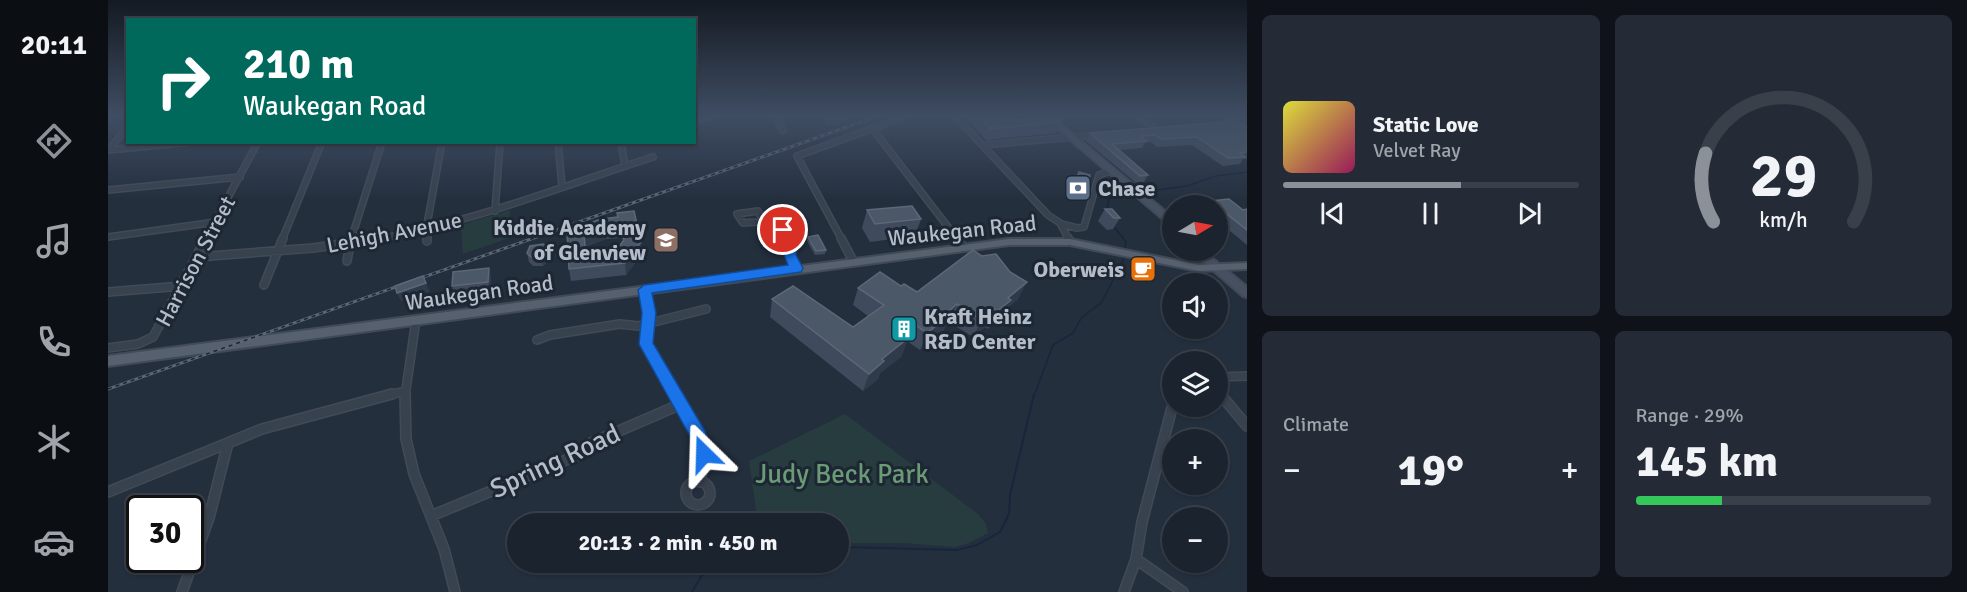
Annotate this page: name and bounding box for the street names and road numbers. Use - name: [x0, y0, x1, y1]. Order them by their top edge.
- street label: Harrison Street: [150, 191, 241, 331]
- street label: Lehigh Avenue: [324, 206, 464, 259]
- street label: Waukegan Road: [886, 209, 1038, 252]
- street label: Waukegan Road: [403, 269, 555, 316]
- street label: Spring Road: [485, 417, 626, 506]

